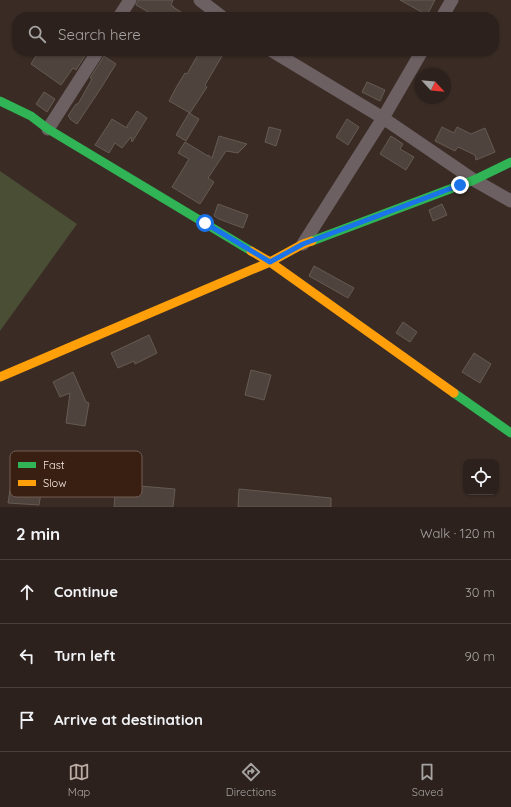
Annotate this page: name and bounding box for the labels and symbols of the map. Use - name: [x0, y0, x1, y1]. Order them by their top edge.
- north arrow: [415, 68, 451, 104]
- route end: [451, 176, 469, 194]
- route start: [196, 214, 214, 232]
- legend: [10, 451, 142, 497]
- text: Fast: [43, 458, 65, 472]
- text: Slow: [43, 476, 67, 490]

